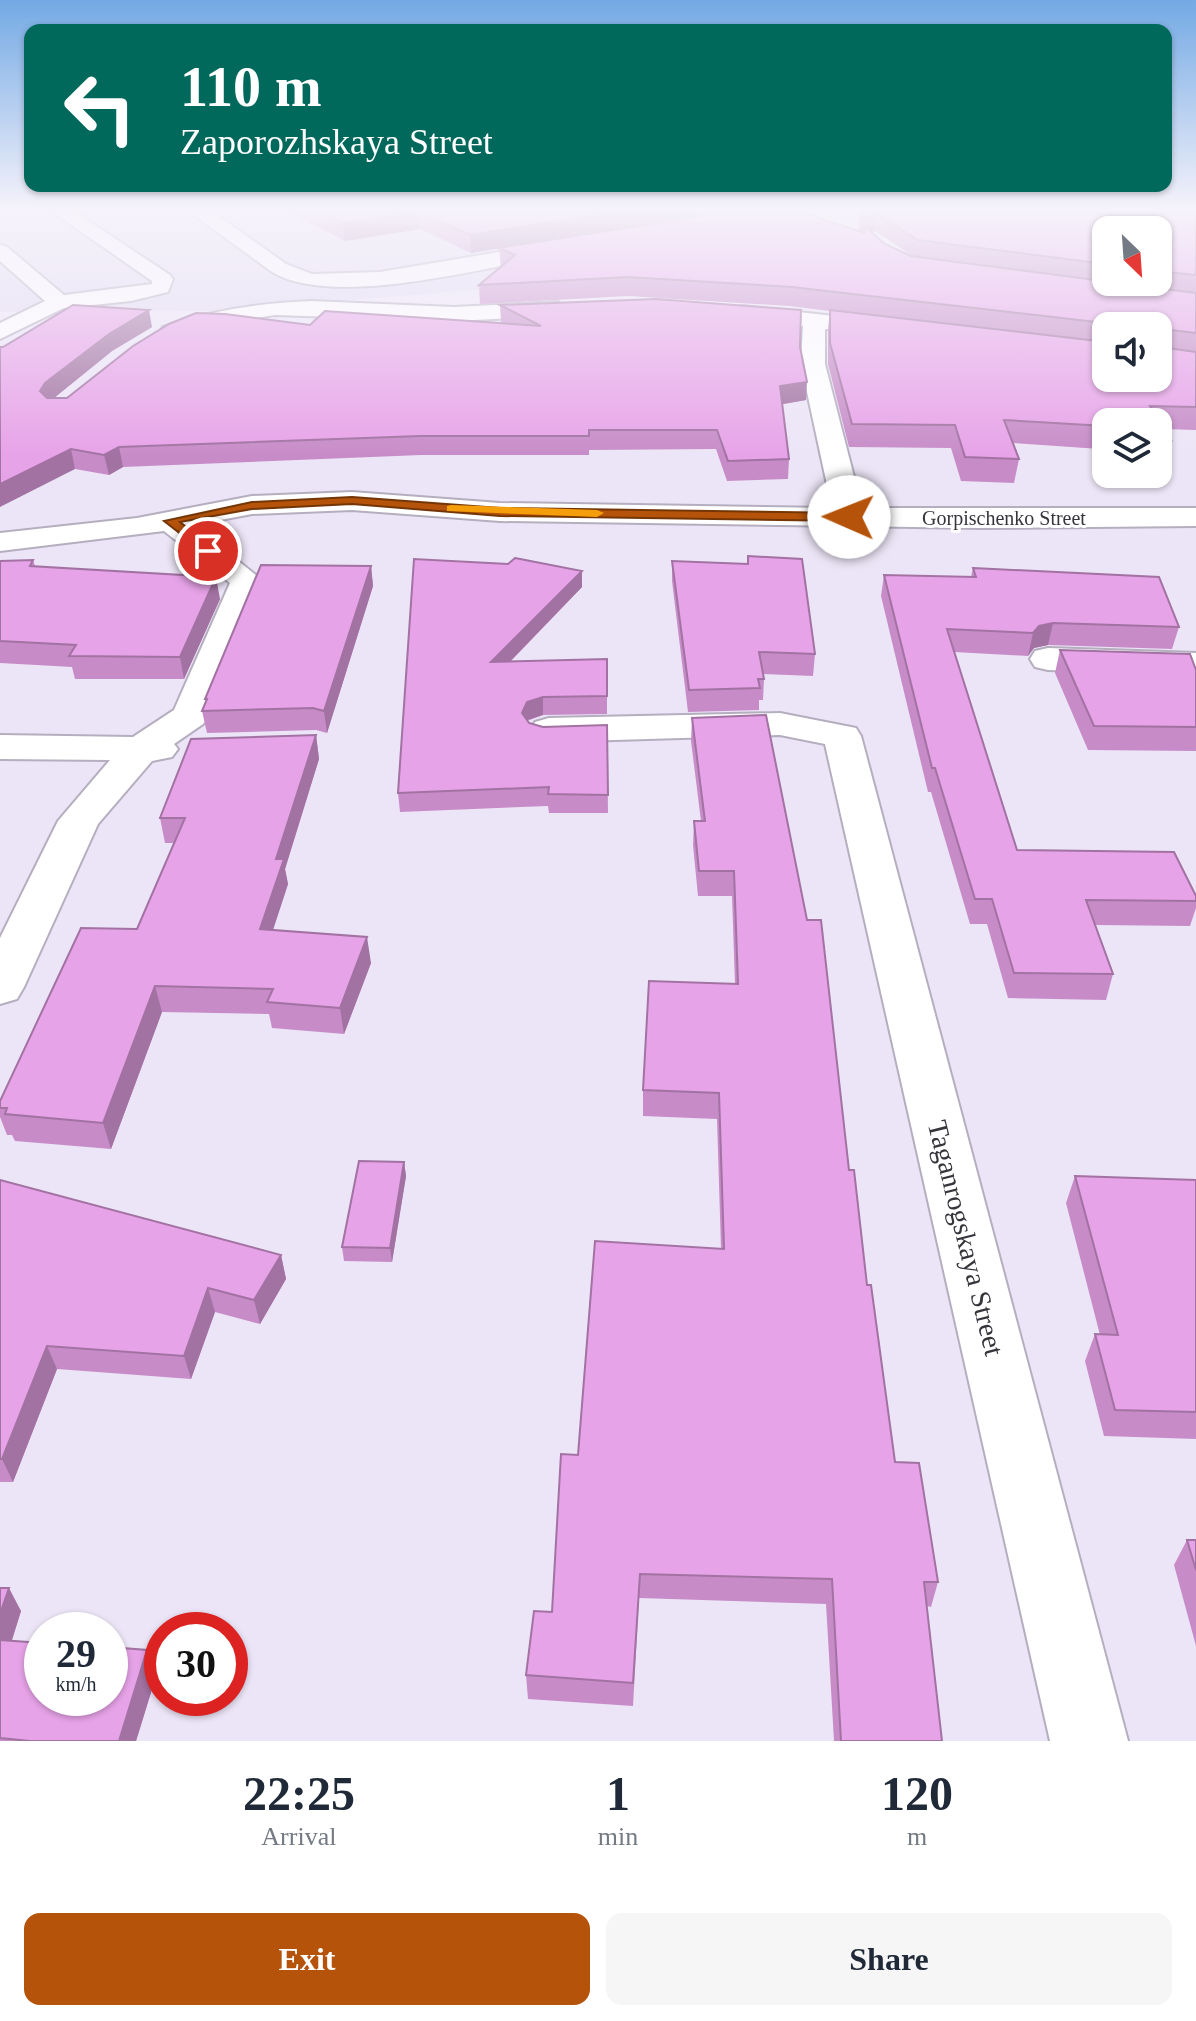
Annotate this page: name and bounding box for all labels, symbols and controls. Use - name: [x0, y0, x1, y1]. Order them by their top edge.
- icon: left: [48, 56, 152, 160]
- text: 110 m: [180, 56, 322, 118]
- text: Zaporozhskaya Street: [180, 122, 493, 162]
- north arrow: [1092, 216, 1172, 296]
- map controls: [1092, 216, 1172, 488]
- button: sound: [1092, 312, 1172, 392]
- button: layers: [1092, 408, 1172, 488]
- position arrow: [807, 475, 891, 559]
- street label: Gorpischenko Street: [922, 507, 1086, 530]
- pin: [174, 517, 242, 585]
- icon: arrive: [186, 529, 230, 573]
- street label: Taganrogskaya Street: [922, 1117, 1010, 1359]
- speed limit sign: 30: [144, 1612, 248, 1716]
- text: 29: [56, 1631, 96, 1676]
- text: km/h: [55, 1673, 97, 1695]
- text: 22:25: [243, 1767, 355, 1820]
- text: 1: [606, 1767, 630, 1820]
- text: 120: [881, 1767, 953, 1820]
- text: Arrival: [261, 1822, 336, 1851]
- text: min: [598, 1822, 638, 1851]
- text: m: [907, 1822, 927, 1851]
- button: Exit: [24, 1913, 590, 2005]
- button: Share: [606, 1913, 1172, 2005]

